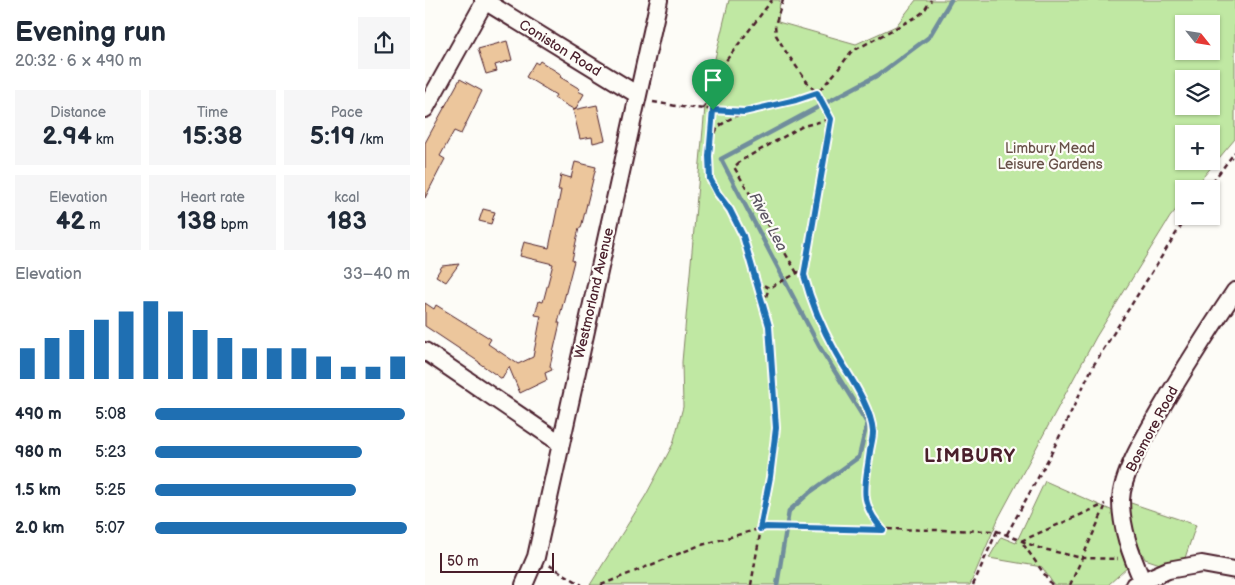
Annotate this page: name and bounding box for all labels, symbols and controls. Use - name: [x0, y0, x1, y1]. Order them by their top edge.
- north arrow: [1175, 15, 1220, 60]
- map controls: [1175, 15, 1220, 225]
- text: Evening run: [15, 16, 166, 49]
- street label: Coniston Road: [516, 16, 604, 80]
- button: share: [358, 17, 410, 69]
- text: 20:32 · 6 × 490 m: [15, 52, 142, 71]
- pin: [692, 59, 734, 110]
- icon: arrive: [699, 66, 727, 94]
- button: layers: [1175, 70, 1220, 115]
- text: Distance: [50, 104, 106, 121]
- text: Time: [197, 104, 228, 121]
- text: Pace: [331, 104, 363, 121]
- text: 2.94: [42, 121, 92, 152]
- text: 15:38: [182, 121, 243, 152]
- text: 5:19: [310, 121, 355, 152]
- button: +: [1175, 125, 1220, 170]
- text: km: [92, 131, 114, 148]
- text: /km: [355, 131, 384, 148]
- park label: Limbury Mead Leisure Gardens: [997, 140, 1103, 173]
- button: −: [1175, 180, 1220, 225]
- text: Elevation: [49, 189, 107, 206]
- text: Heart rate: [180, 189, 245, 206]
- text: kcal: [334, 189, 359, 206]
- water label: River Lea: [745, 189, 791, 255]
- text: 42: [56, 206, 85, 237]
- text: 138: [177, 206, 217, 237]
- text: 183: [327, 206, 367, 237]
- text: m: [85, 216, 101, 233]
- text: bpm: [217, 216, 248, 233]
- street label: Westmorland Avenue: [571, 226, 617, 360]
- text: Elevation: [15, 265, 82, 284]
- text: 33–40 m: [343, 265, 410, 284]
- street label: Bosmore Road: [1122, 383, 1182, 475]
- text: 490 m: [15, 405, 62, 424]
- text: 5:08: [95, 405, 126, 424]
- text: 980 m: [15, 443, 62, 462]
- text: 5:23: [95, 443, 126, 462]
- district label: LIMBURY: [924, 445, 1016, 468]
- text: 1.5 km: [15, 481, 61, 500]
- text: 5:25: [95, 481, 126, 500]
- text: 2.0 km: [15, 519, 64, 538]
- text: 5:07: [95, 519, 125, 538]
- scale bar: [440, 550, 554, 573]
- text: 50 m: [447, 553, 479, 570]

